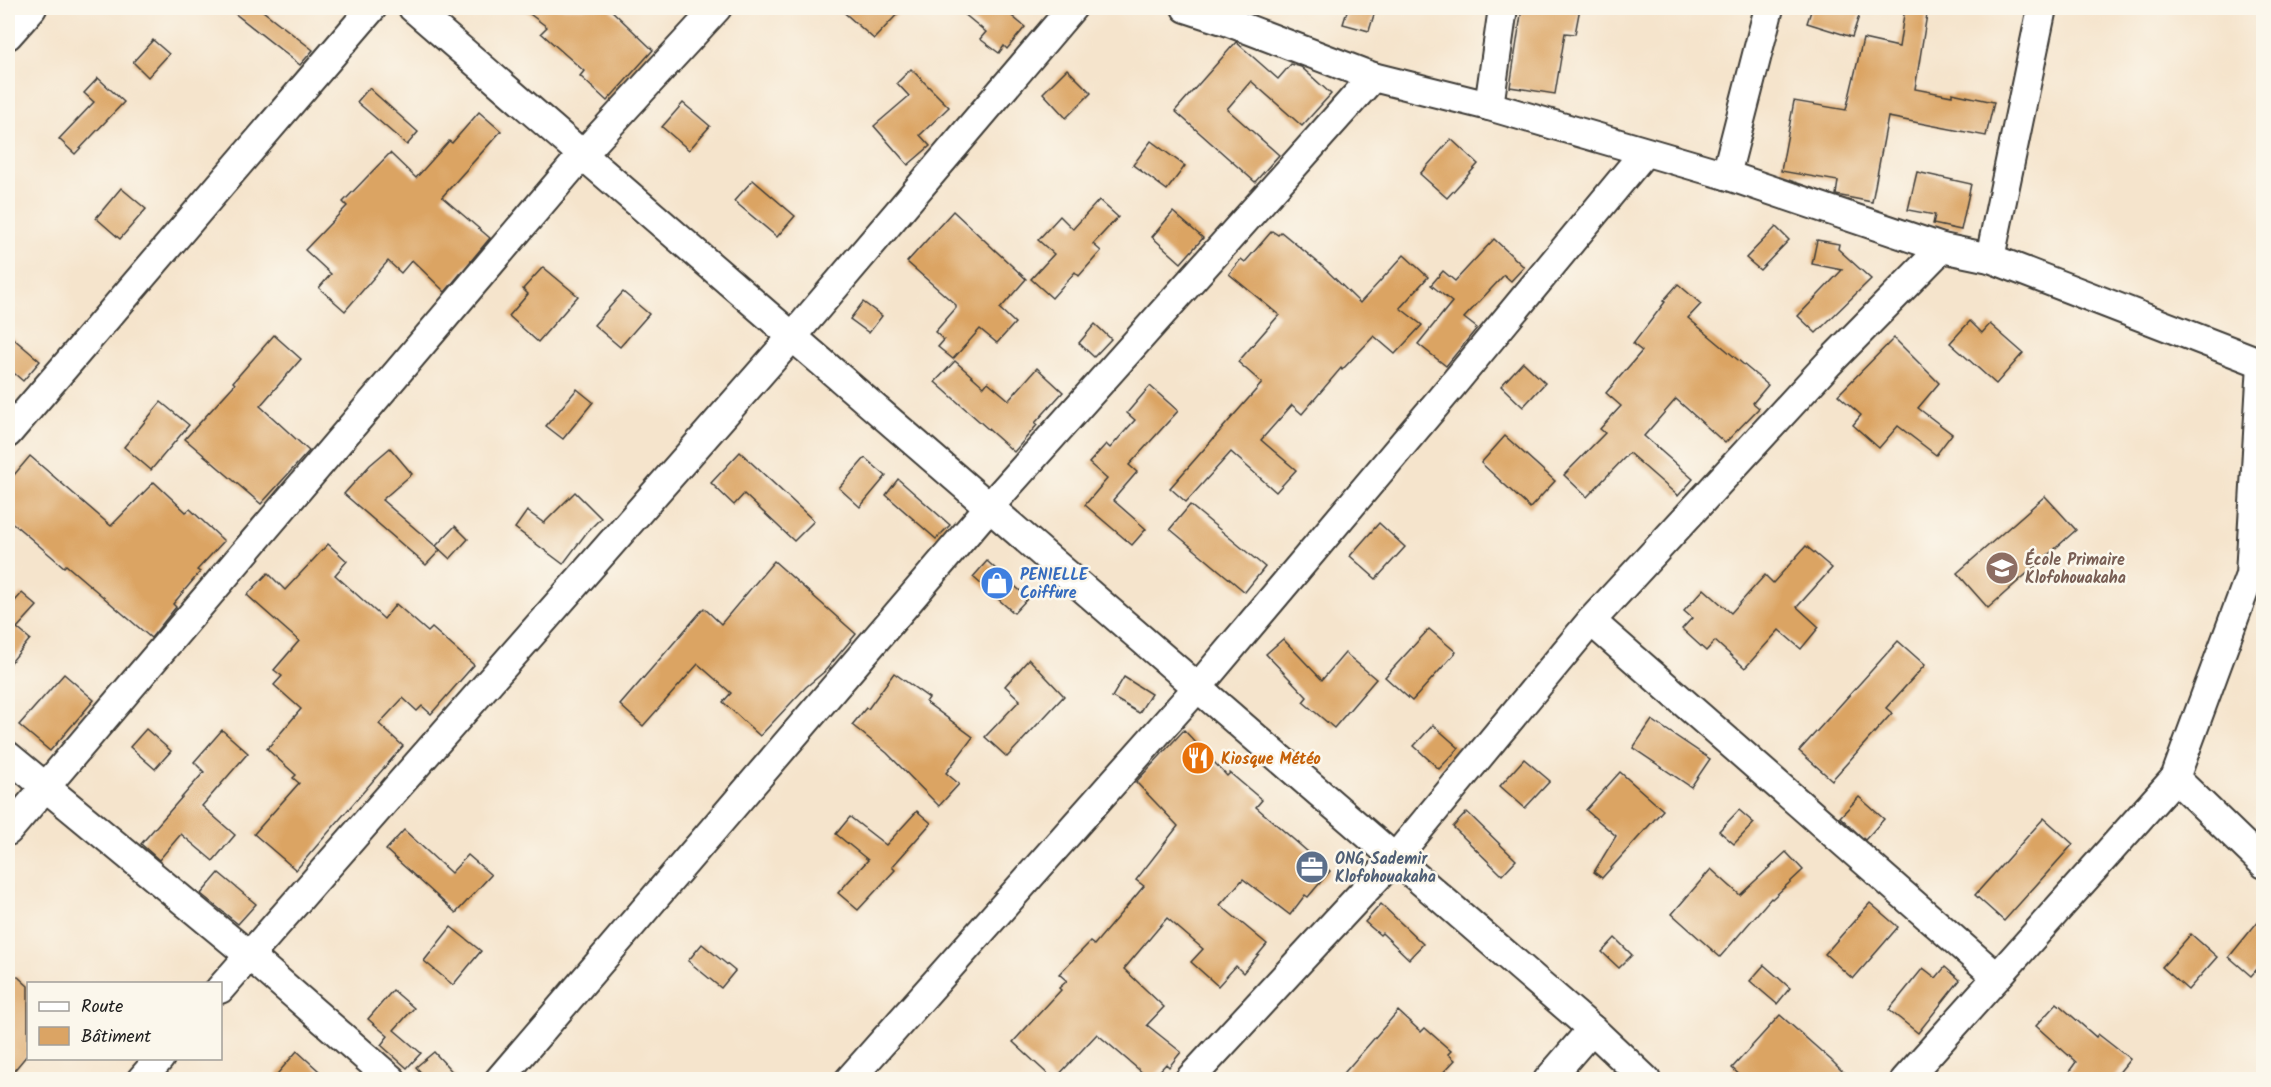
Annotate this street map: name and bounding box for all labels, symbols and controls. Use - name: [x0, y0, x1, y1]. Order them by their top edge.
- place label: École Primaire Klofohouakaha: [2025, 548, 2126, 591]
- school or university icon: École Primaire Klofohouakaha: [1984, 550, 2020, 586]
- place label: PENIELLE Coiffure: [1020, 563, 1089, 606]
- shop icon: PENIELLE Coiffure: [979, 565, 1015, 601]
- restaurant icon: Kiosque Météo: [1180, 740, 1216, 776]
- place label: Kiosque Météo: [1221, 747, 1321, 772]
- place label: ONG Sademir Klofohouakaha: [1335, 847, 1436, 890]
- office icon: ONG Sademir Klofohouakaha: [1294, 849, 1330, 885]
- legend: [27, 982, 222, 1060]
- text: Route: [81, 993, 123, 1022]
- text: Bâtiment: [81, 1023, 152, 1052]

